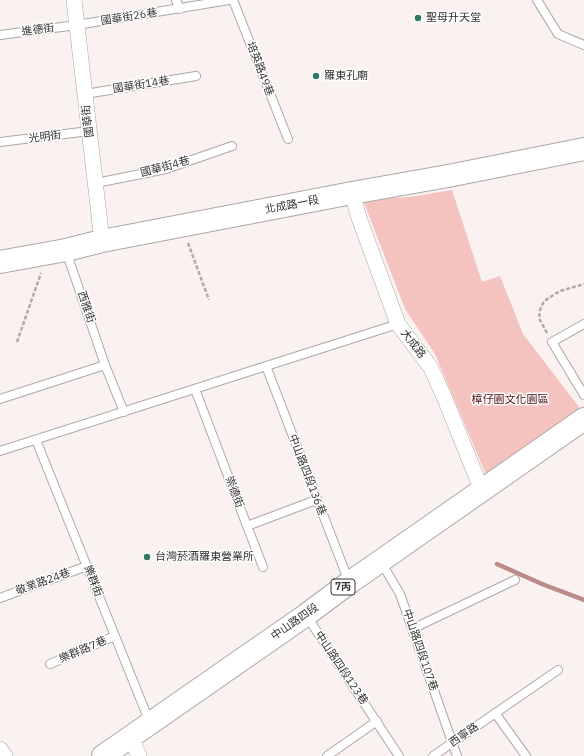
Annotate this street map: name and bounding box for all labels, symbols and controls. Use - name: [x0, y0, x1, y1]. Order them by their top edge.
- street label: 國華街26巷: [100, 6, 158, 28]
- place label: 聖母升天堂: [426, 11, 481, 25]
- marker: 聖母升天堂: [413, 13, 423, 23]
- street label: 進德街: [21, 21, 55, 39]
- street label: 培英路49巷: [244, 40, 276, 98]
- place label: 羅東孔廟: [324, 69, 368, 83]
- marker: 羅東孔廟: [311, 71, 321, 81]
- street label: 國華街14巷: [112, 74, 170, 96]
- street label: 國華街: [79, 104, 97, 138]
- street label: 光明街: [28, 128, 62, 146]
- street label: 國華街4巷: [139, 154, 191, 180]
- street label: 北成路一段: [264, 193, 320, 217]
- street label: 西雅街: [74, 289, 98, 325]
- street label: 大成路: [398, 327, 428, 361]
- park label: 樟仔園文化園區: [472, 393, 548, 407]
- street label: 中山路四段136巷: [285, 433, 329, 517]
- street label: 崇德街: [222, 474, 246, 510]
- place label: 台灣菸酒羅東營業所: [155, 550, 254, 564]
- marker: 台灣菸酒羅東營業所: [142, 552, 152, 562]
- street label: 樂群街: [81, 563, 105, 599]
- street label: 敬業路24巷: [14, 566, 72, 598]
- road number: 7丙: [331, 579, 355, 595]
- street label: 中山路四段: [269, 601, 321, 643]
- street label: 中山路四段107巷: [400, 607, 440, 693]
- street label: 中山路四段123巷: [312, 629, 370, 707]
- street label: 樂群路7巷: [57, 634, 109, 666]
- street label: 西寧路: [447, 720, 481, 750]

